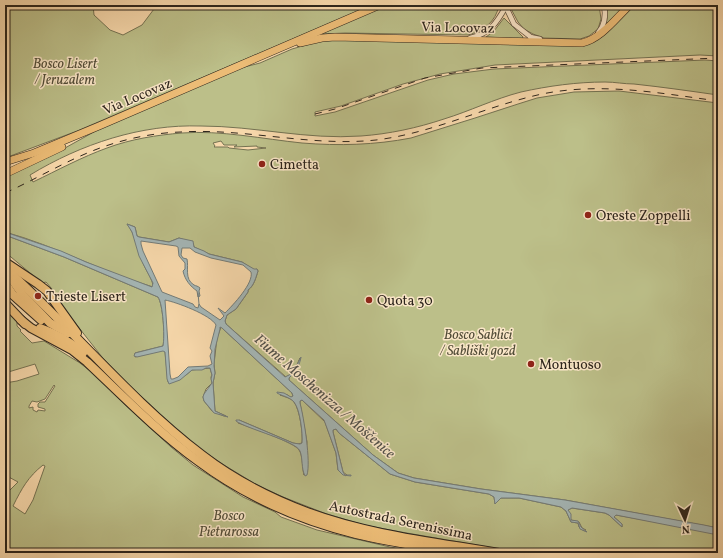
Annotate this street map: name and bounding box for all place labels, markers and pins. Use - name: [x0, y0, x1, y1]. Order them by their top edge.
- place label: Cimetta: [270, 156, 319, 175]
- marker: Cimetta: [257, 159, 267, 169]
- place label: Oreste Zoppelli: [596, 207, 691, 226]
- marker: Oreste Zoppelli: [583, 210, 593, 220]
- place label: Trieste Lisert: [46, 288, 126, 307]
- marker: Trieste Lisert: [33, 291, 43, 301]
- place label: Quota 30: [377, 292, 433, 311]
- marker: Quota 30: [364, 295, 374, 305]
- place label: Montuoso: [539, 356, 601, 375]
- marker: Montuoso: [526, 359, 536, 369]

